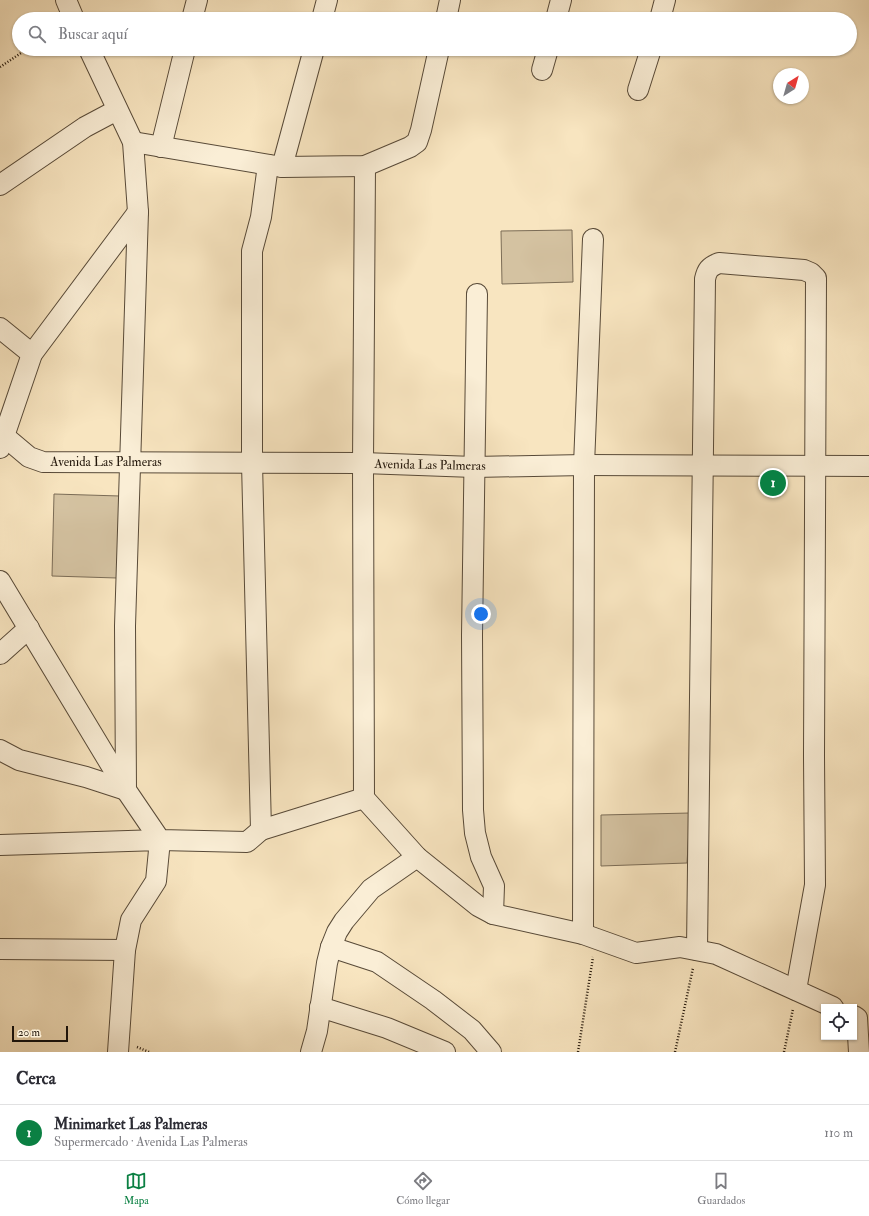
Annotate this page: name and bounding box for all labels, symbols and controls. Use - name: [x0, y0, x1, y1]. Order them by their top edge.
- search box: [12, 12, 857, 56]
- icon: search: [26, 23, 48, 45]
- text: Buscar aquí: [58, 25, 127, 44]
- north arrow: [773, 68, 809, 104]
- street label: Avenida Las Palmeras: [49, 454, 162, 470]
- street label: Avenida Las Palmeras: [373, 456, 486, 474]
- pin: 1: [760, 468, 786, 498]
- your location: [471, 604, 491, 624]
- map controls: [821, 1004, 857, 1040]
- button: locate: [821, 1004, 857, 1040]
- scale bar: [12, 1024, 68, 1043]
- text: 20 m: [18, 1026, 40, 1039]
- text: Cerca: [16, 1068, 56, 1089]
- text: Minimarket Las Palmeras: [54, 1115, 207, 1134]
- text: 1: [27, 1125, 31, 1141]
- text: 110 m: [824, 1125, 853, 1141]
- text: Supermercado · Avenida Las Palmeras: [54, 1134, 248, 1150]
- tab: Mapa: [124, 1170, 149, 1207]
- tab: Cómo llegar: [396, 1170, 450, 1207]
- tab: Guardados: [697, 1170, 745, 1207]

